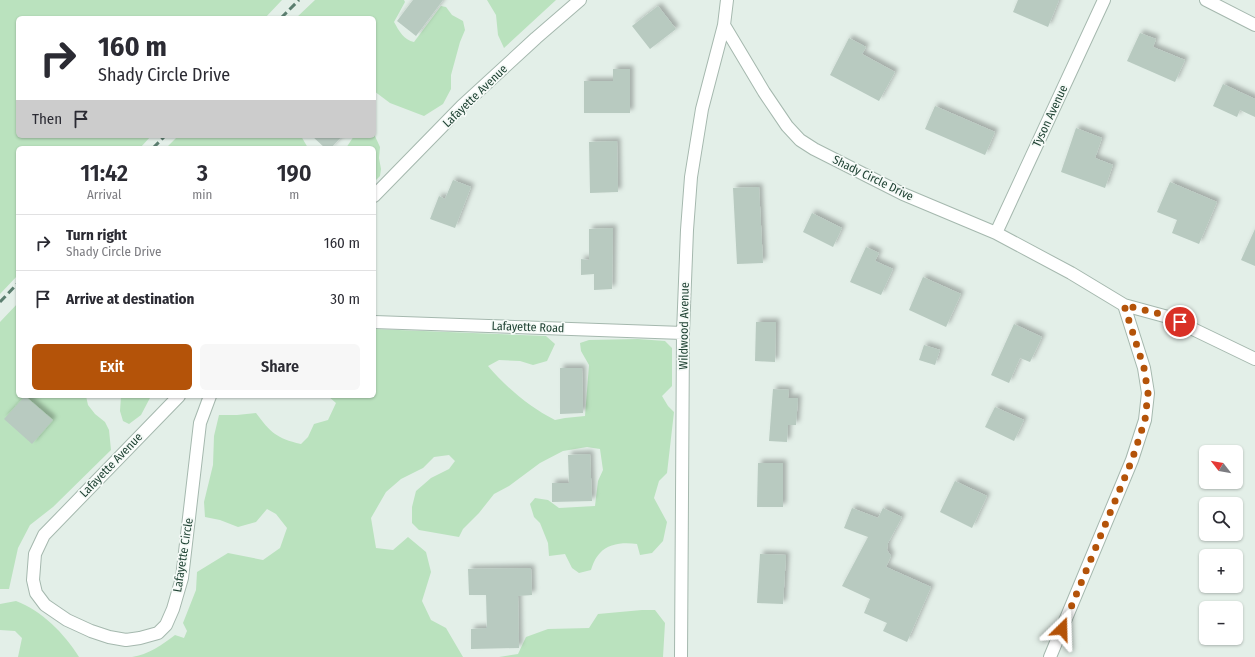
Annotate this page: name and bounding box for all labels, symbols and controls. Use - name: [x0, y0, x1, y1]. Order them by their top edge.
- text: 160 m: [98, 30, 167, 63]
- icon: right: [32, 32, 84, 84]
- street label: Lafayette Avenue: [440, 62, 510, 130]
- text: Shady Circle Drive: [98, 64, 230, 86]
- street label: Tyson Avenue: [1029, 83, 1071, 149]
- icon: arrive: [70, 108, 92, 130]
- text: Then: [32, 110, 62, 128]
- street label: Shady Circle Drive: [830, 152, 916, 204]
- text: 11:42: [80, 159, 128, 187]
- text: 3: [197, 159, 208, 187]
- text: 190: [277, 159, 312, 187]
- text: Arrival: [87, 187, 121, 202]
- text: min: [192, 187, 212, 202]
- text: m: [289, 187, 299, 202]
- text: Turn right: [66, 226, 127, 244]
- icon: right: [32, 232, 54, 254]
- text: 160 m: [324, 234, 360, 252]
- text: Shady Circle Drive: [66, 244, 161, 259]
- street label: Wildwood Avenue: [676, 282, 692, 370]
- icon: arrive: [32, 288, 54, 310]
- text: Arrive at destination: [66, 290, 194, 308]
- text: 30 m: [330, 290, 360, 308]
- pin: [1163, 305, 1197, 339]
- icon: arrive: [1169, 311, 1191, 333]
- street label: Lafayette Road: [491, 319, 565, 335]
- button: Exit: [32, 344, 192, 390]
- button: Share: [200, 344, 360, 390]
- street label: Lafayette Avenue: [77, 430, 145, 500]
- north arrow: [1199, 445, 1243, 489]
- map controls: [1199, 445, 1243, 645]
- button: search: [1199, 497, 1243, 541]
- street label: Lafayette Circle: [170, 517, 196, 593]
- button: +: [1199, 549, 1243, 593]
- button: −: [1199, 601, 1243, 645]
- position arrow: [1041, 608, 1083, 650]

